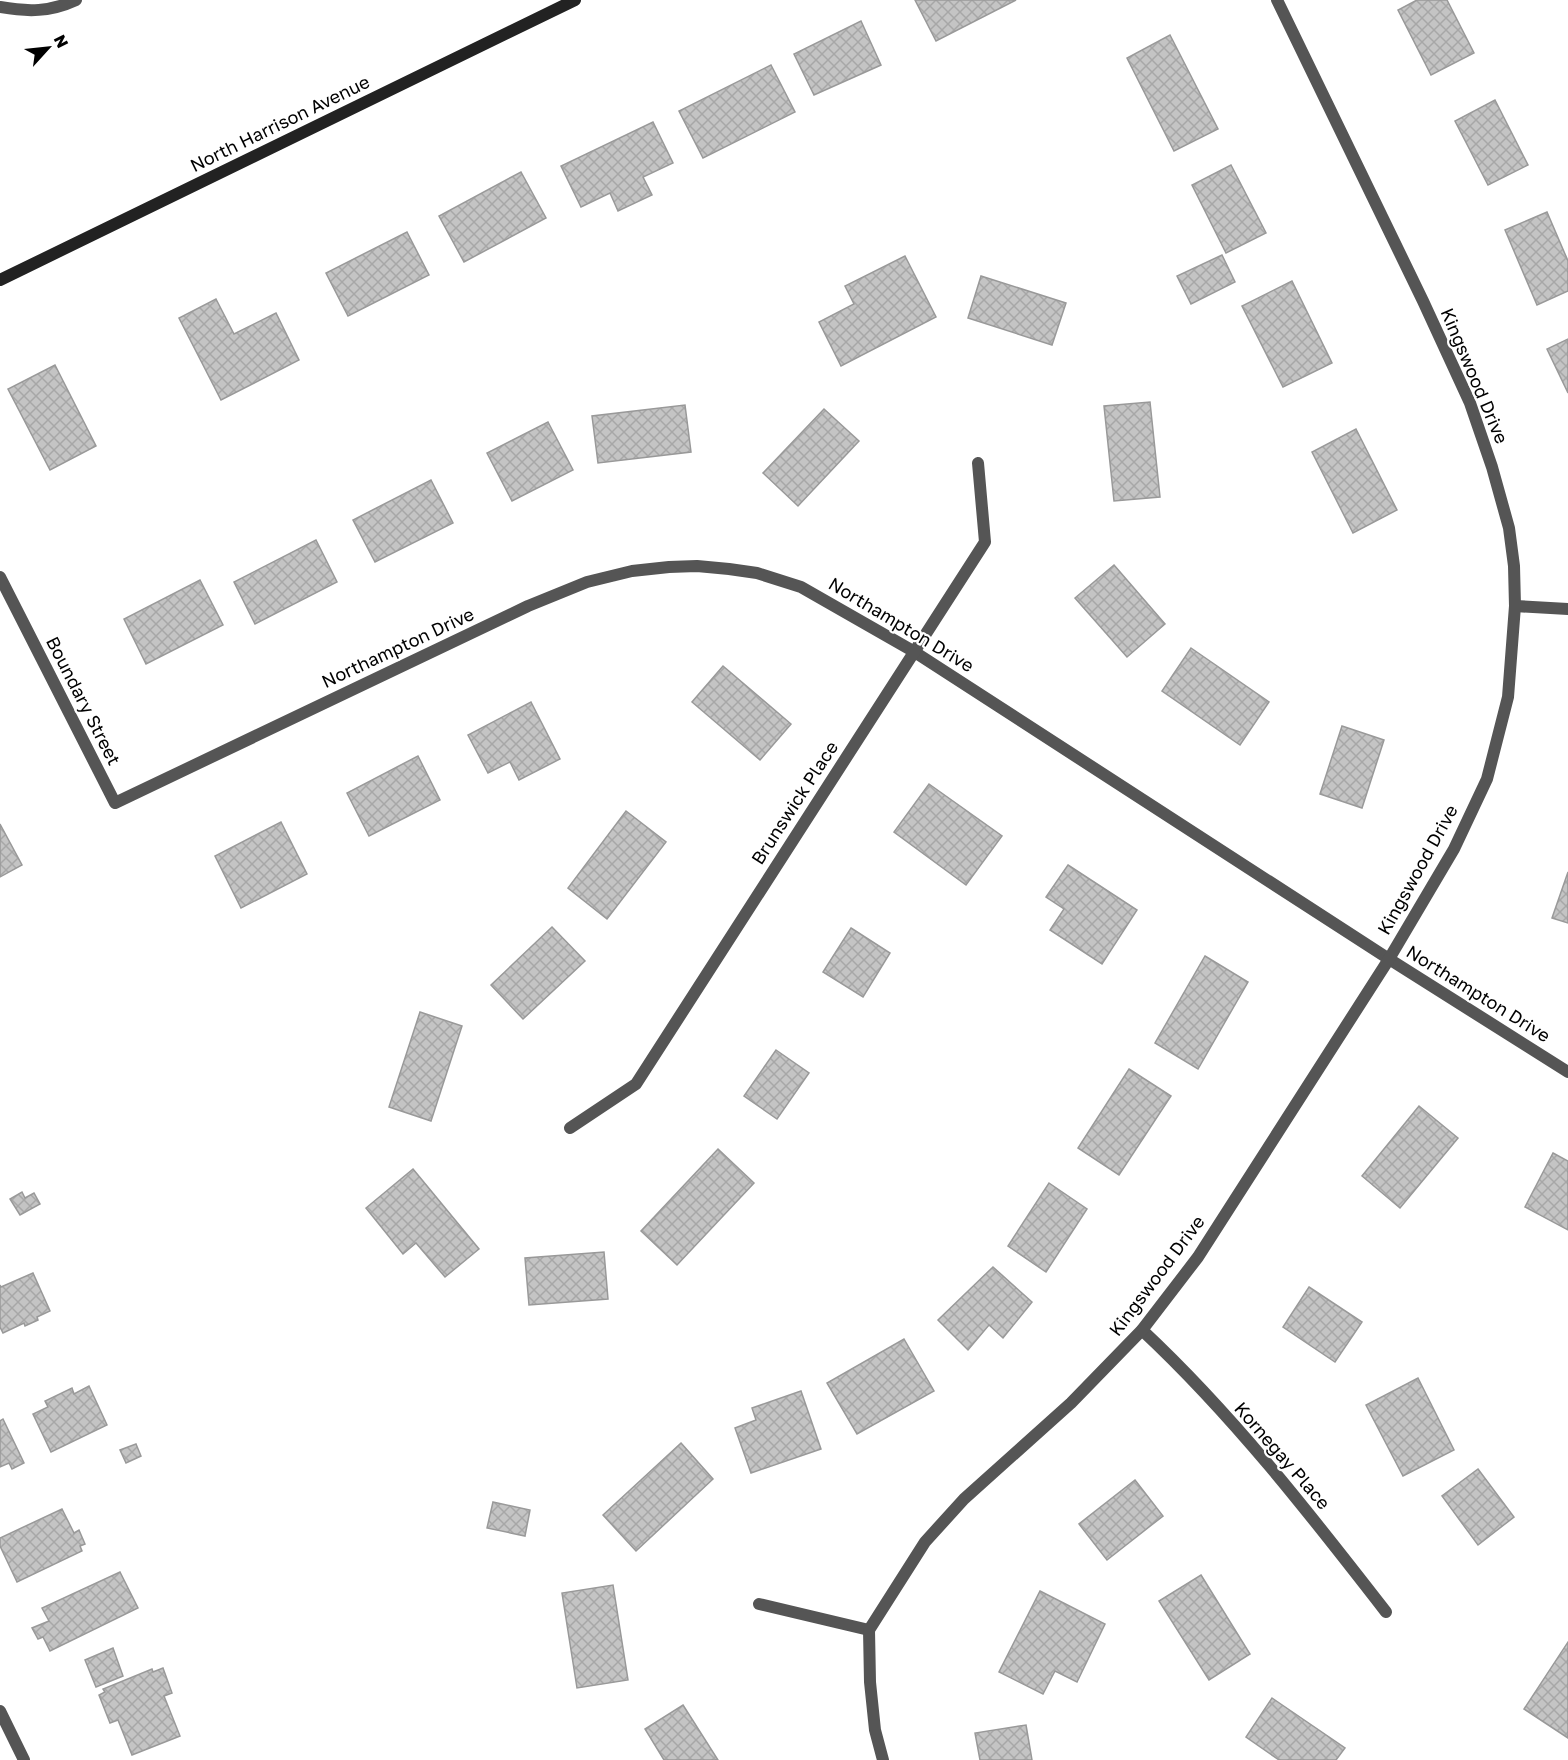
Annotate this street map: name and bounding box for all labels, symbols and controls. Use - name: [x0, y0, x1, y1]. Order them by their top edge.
- north arrow: [18, 18, 78, 78]
- text: N: [50, 31, 73, 51]
- street label: North Harrison Avenue: [186, 70, 373, 176]
- street label: Kingswood Drive: [1436, 305, 1513, 447]
- street label: Northampton Drive: [825, 572, 978, 676]
- street label: Northampton Drive: [318, 602, 477, 692]
- street label: Boundary Street: [42, 633, 126, 769]
- street label: Brunswick Place: [746, 737, 842, 868]
- street label: Kingswood Drive: [1372, 801, 1462, 938]
- street label: Northampton Drive: [1403, 940, 1555, 1046]
- street label: Kingswood Drive: [1104, 1211, 1209, 1340]
- street label: Kornegay Place: [1230, 1397, 1335, 1513]

